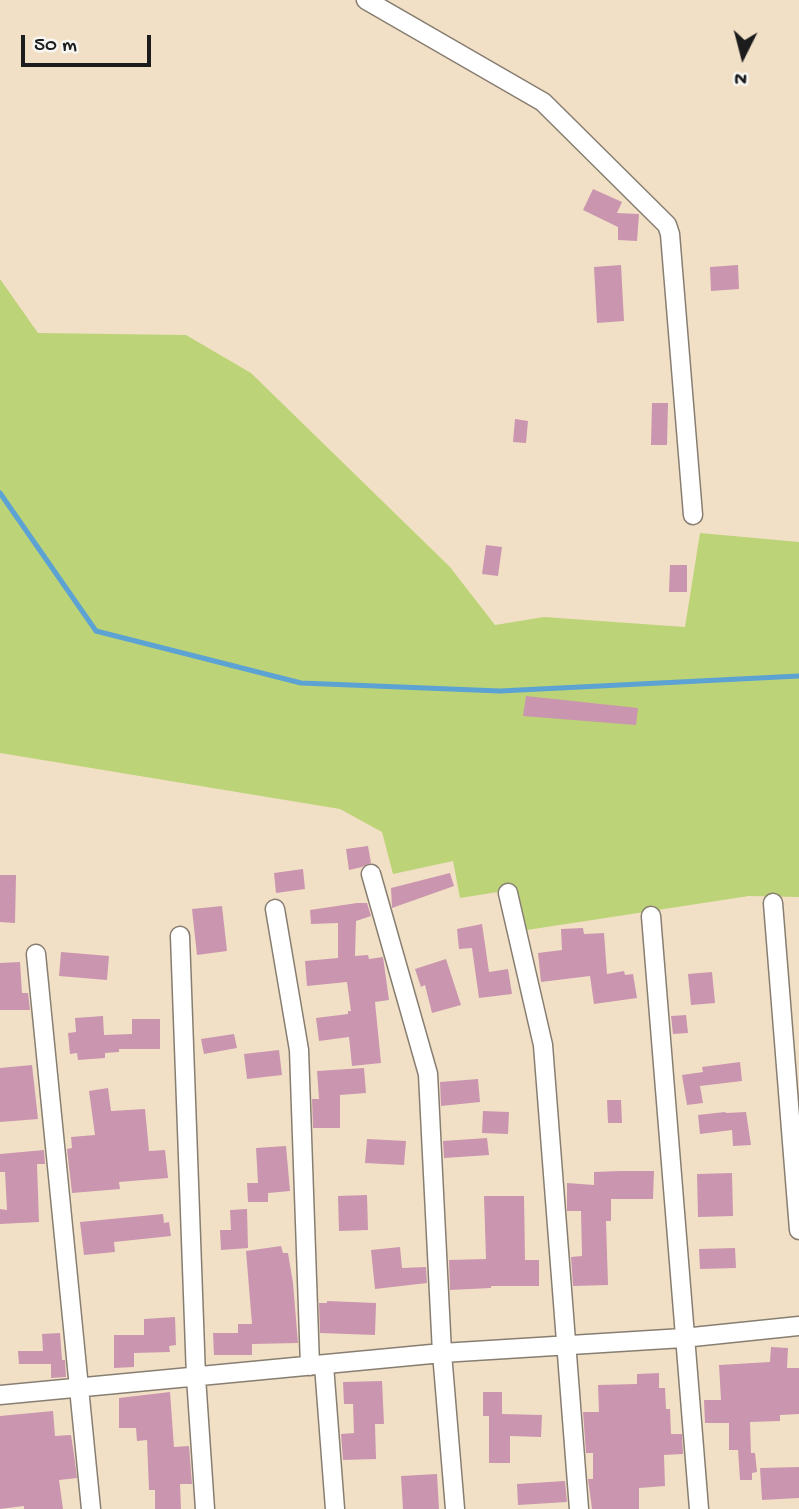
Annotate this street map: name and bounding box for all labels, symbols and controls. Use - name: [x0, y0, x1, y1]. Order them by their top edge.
- scale bar: [24, 21, 154, 65]
- north arrow: [708, 21, 778, 91]
- text: 50 m: [34, 34, 77, 59]
- text: N: [733, 65, 748, 89]

